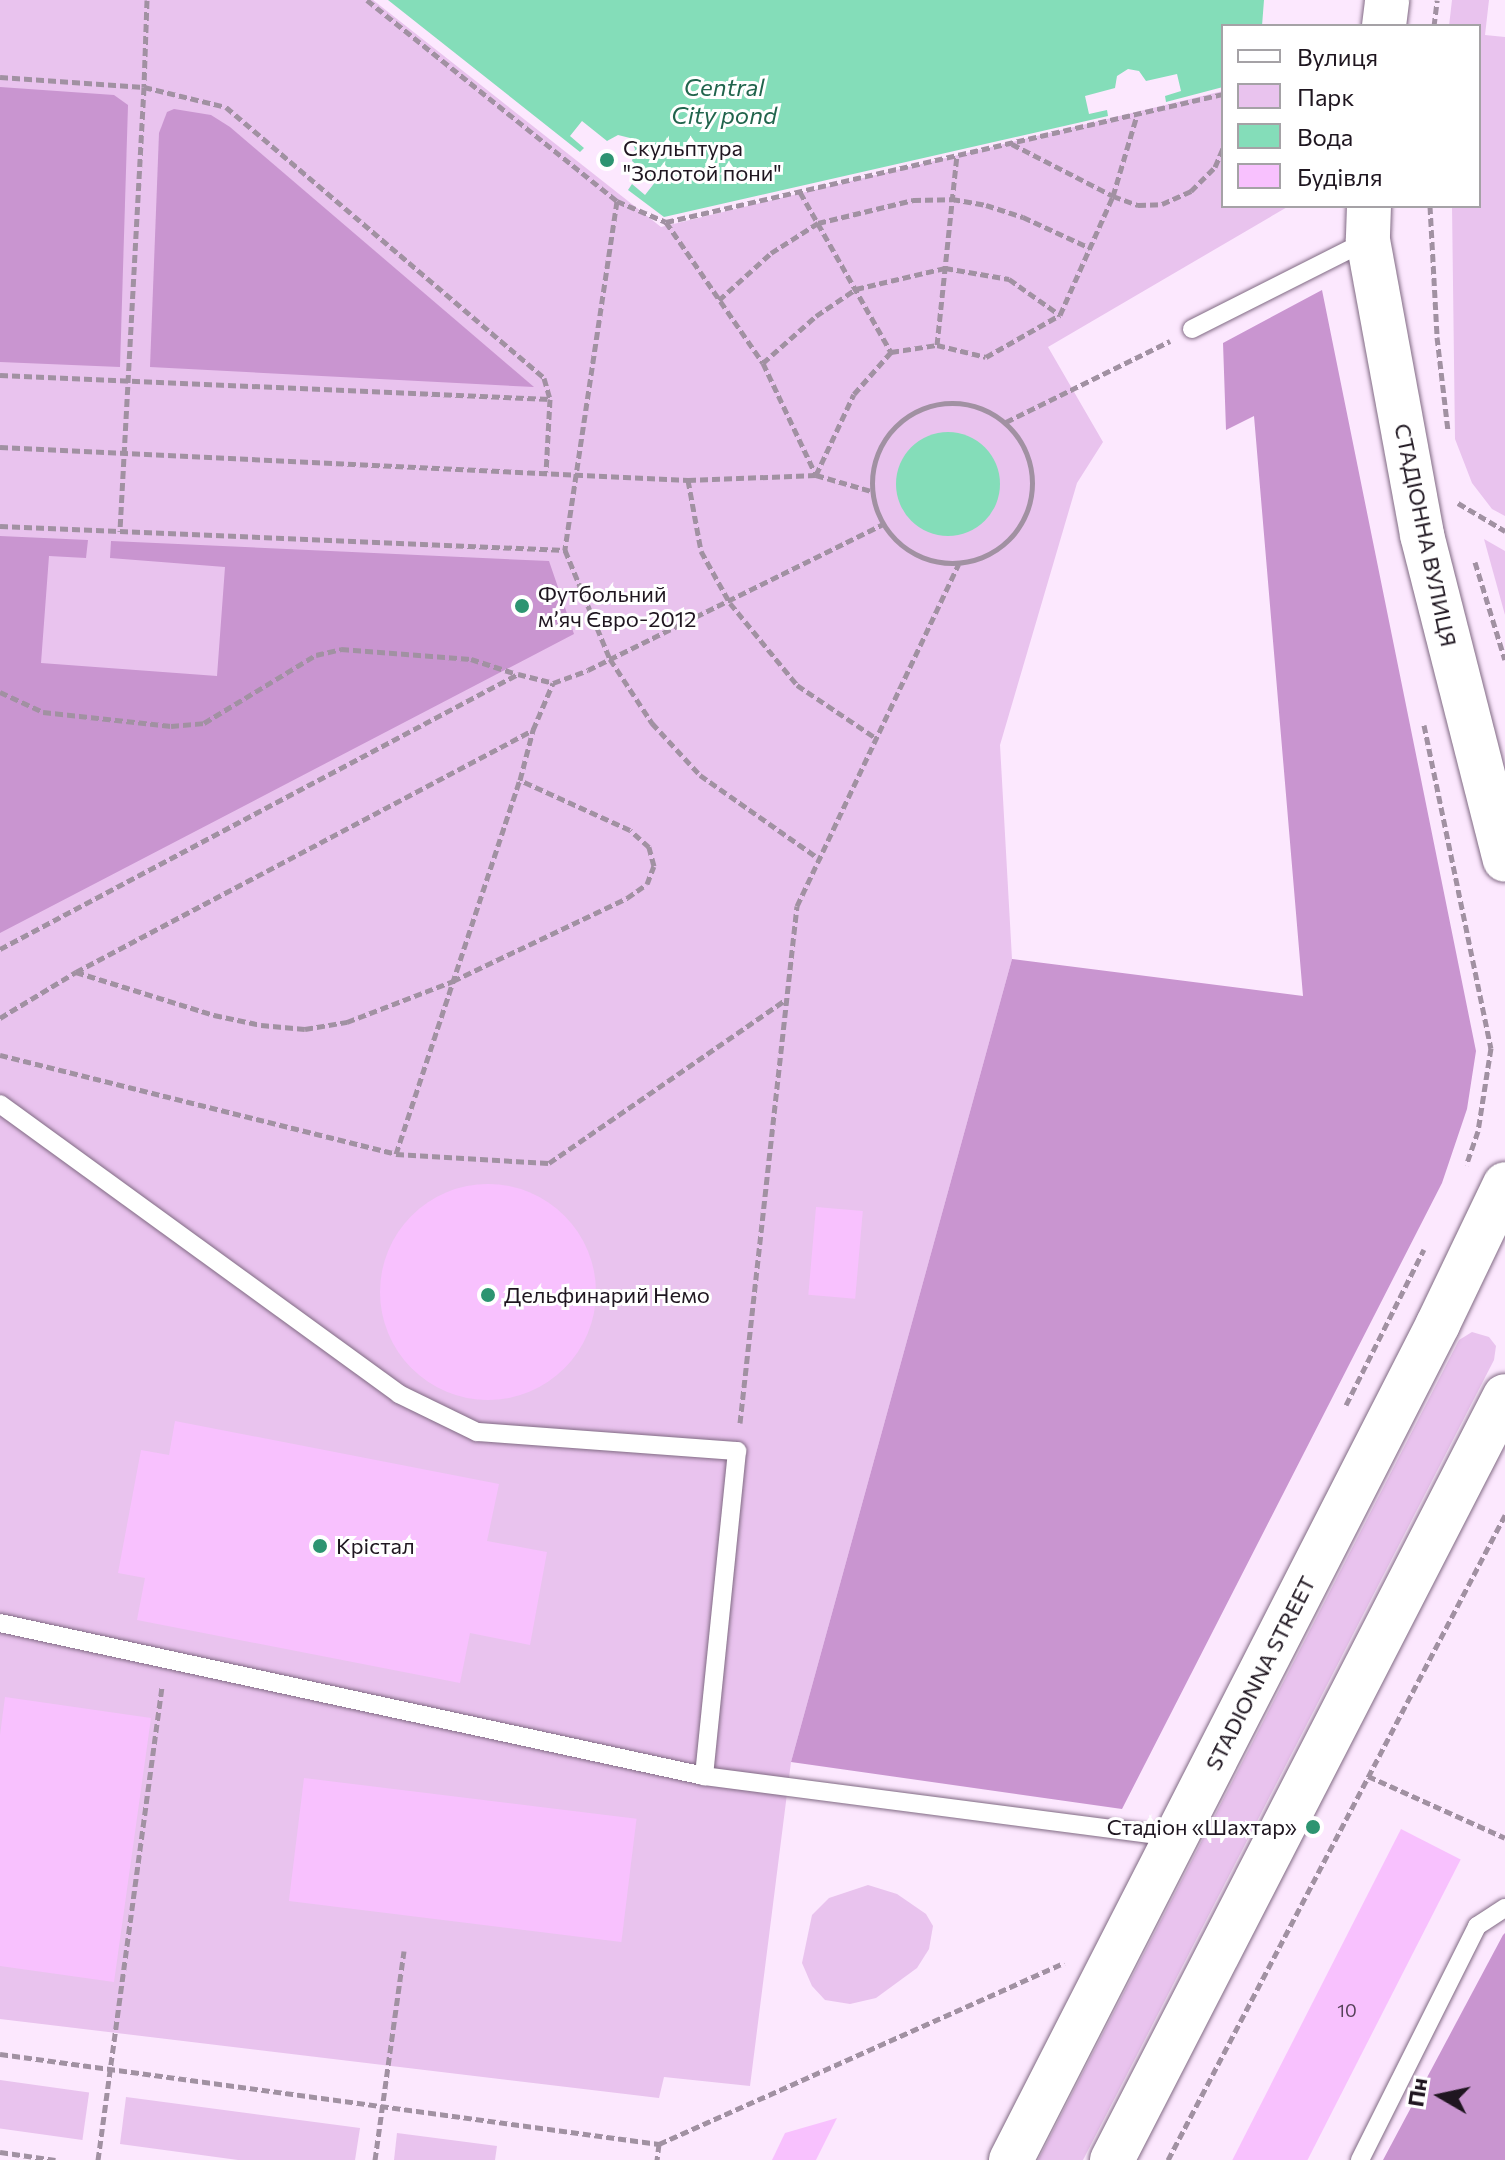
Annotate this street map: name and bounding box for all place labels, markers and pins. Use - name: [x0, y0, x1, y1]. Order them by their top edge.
- place label: Скульптура "Золотой пони": [623, 134, 782, 186]
- marker: Скульптура "Золотой пони": [598, 151, 616, 169]
- place label: Футбольний мʼяч Євро-2012: [538, 580, 696, 632]
- marker: Футбольний мʼяч Євро-2012: [513, 597, 531, 615]
- place label: Дельфинарий Немо: [504, 1282, 710, 1308]
- marker: Дельфинарий Немо: [479, 1286, 497, 1304]
- place label: Крістал: [336, 1533, 415, 1559]
- marker: Крістал: [311, 1537, 329, 1555]
- place label: Стадіон «Шахтар»: [1107, 1814, 1297, 1840]
- marker: Стадіон «Шахтар»: [1304, 1818, 1322, 1836]

